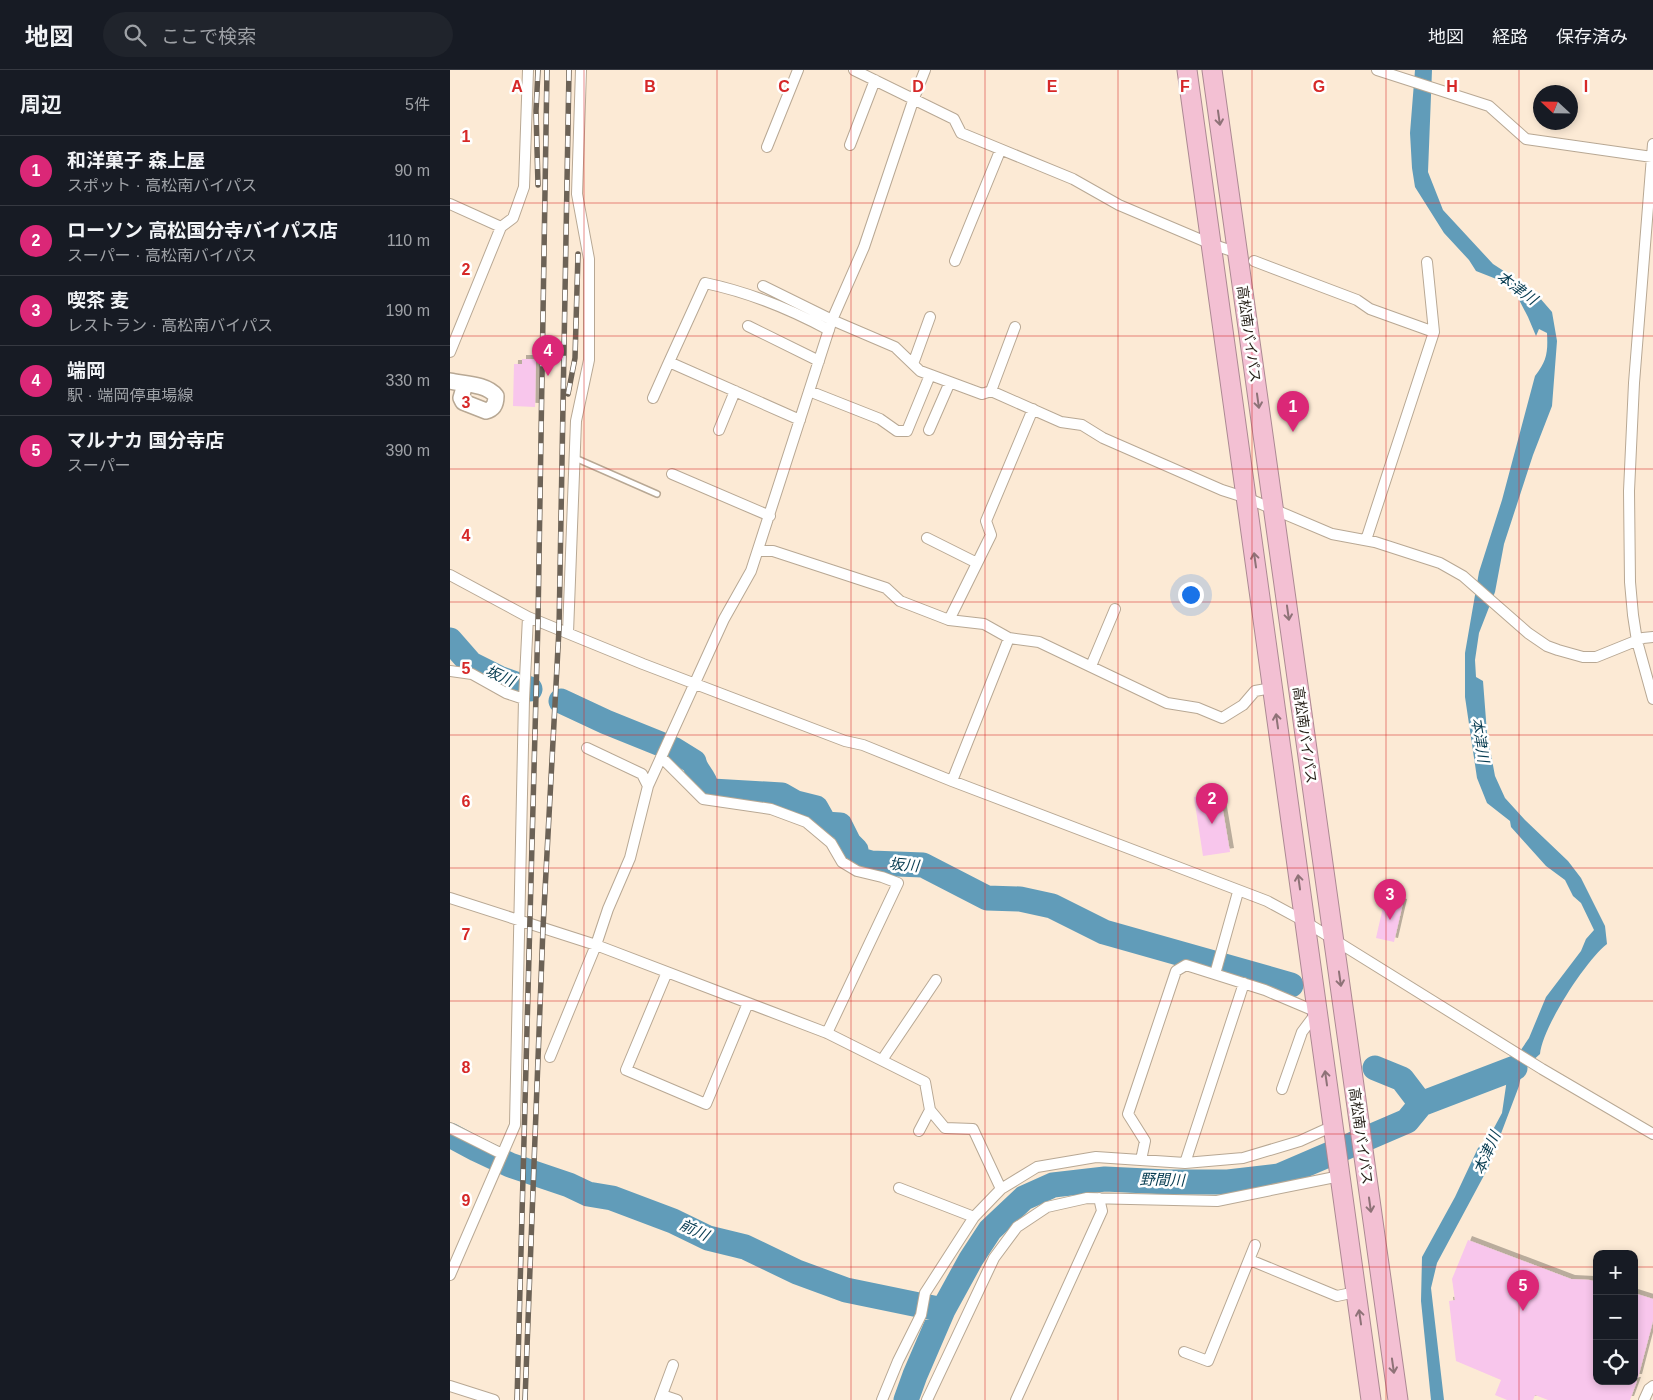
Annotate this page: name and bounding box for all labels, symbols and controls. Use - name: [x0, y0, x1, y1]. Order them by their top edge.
- search box: [103, 12, 453, 57]
- icon: search: [121, 21, 149, 49]
- text: 地図: [25, 23, 73, 50]
- text: ここで検索: [161, 26, 256, 47]
- text: 地図: [1428, 27, 1464, 47]
- text: 経路: [1492, 27, 1528, 47]
- text: 保存済み: [1556, 27, 1628, 47]
- text: A: [511, 78, 523, 95]
- text: B: [644, 78, 656, 95]
- text: C: [778, 78, 790, 95]
- text: D: [912, 78, 924, 95]
- text: E: [1047, 78, 1058, 95]
- text: F: [1180, 78, 1190, 95]
- text: G: [1313, 78, 1325, 95]
- text: H: [1446, 78, 1458, 95]
- text: I: [1584, 78, 1588, 95]
- north arrow: [1533, 85, 1578, 130]
- text: 周辺: [20, 93, 62, 116]
- text: 5件: [405, 96, 430, 113]
- one-way arrow: [1214, 110, 1224, 126]
- text: 1: [462, 128, 471, 145]
- text: 和洋菓子 森上屋: [67, 150, 205, 171]
- text: 1: [32, 162, 40, 179]
- text: 90 m: [394, 162, 430, 179]
- text: スポット · 高松南バイパス: [67, 177, 257, 194]
- text: ローソン 高松国分寺バイパス店: [67, 220, 338, 241]
- text: 2: [32, 232, 40, 249]
- text: 110 m: [387, 232, 430, 249]
- text: スーパー · 高松南バイパス: [67, 247, 257, 264]
- text: 2: [462, 261, 471, 278]
- water label: 本津川: [1494, 267, 1542, 309]
- street label: 高松南バイパス: [1234, 284, 1264, 384]
- text: 喫茶 麦: [67, 290, 129, 311]
- text: 3: [32, 302, 40, 319]
- text: 190 m: [386, 302, 430, 319]
- text: レストラン · 高松南バイパス: [67, 317, 273, 334]
- pin: 4: [532, 335, 564, 376]
- text: 端岡: [67, 360, 105, 381]
- text: 4: [32, 372, 40, 389]
- text: 330 m: [386, 372, 430, 389]
- text: 駅 · 端岡停車場線: [67, 387, 193, 404]
- pin: 1: [1277, 391, 1309, 432]
- one-way arrow: [1253, 392, 1263, 408]
- text: 3: [462, 394, 471, 411]
- text: マルナカ 国分寺店: [67, 430, 224, 451]
- text: 5: [32, 442, 40, 459]
- text: 390 m: [386, 442, 430, 459]
- text: スーパー: [67, 457, 131, 474]
- text: 4: [462, 527, 471, 544]
- one-way arrow: [1250, 552, 1260, 568]
- your location: [1178, 582, 1204, 608]
- one-way arrow: [1283, 605, 1293, 621]
- text: 5: [462, 660, 471, 677]
- water label: 坂川: [483, 662, 519, 690]
- street label: 高松南バイパス: [1290, 685, 1320, 785]
- one-way arrow: [1272, 713, 1282, 729]
- water label: 本津川: [1469, 716, 1493, 765]
- pin: 2: [1196, 783, 1228, 824]
- text: 6: [462, 793, 471, 810]
- water label: 坂川: [888, 855, 922, 874]
- one-way arrow: [1294, 874, 1304, 890]
- pin: 3: [1374, 879, 1406, 920]
- text: 7: [462, 926, 471, 943]
- one-way arrow: [1336, 971, 1346, 987]
- text: 8: [462, 1059, 471, 1076]
- one-way arrow: [1321, 1070, 1331, 1086]
- street label: 高松南バイパス: [1346, 1086, 1376, 1186]
- water label: 本津川: [1470, 1127, 1504, 1177]
- water label: 野間川: [1139, 1171, 1187, 1188]
- text: 9: [462, 1192, 471, 1209]
- one-way arrow: [1366, 1197, 1376, 1213]
- water label: 前川: [677, 1216, 713, 1244]
- map controls: [1593, 1250, 1638, 1385]
- button: +: [1593, 1250, 1638, 1295]
- pin: 5: [1507, 1270, 1539, 1311]
- button: −: [1593, 1295, 1638, 1340]
- one-way arrow: [1354, 1309, 1364, 1325]
- button: locate: [1593, 1340, 1638, 1385]
- one-way arrow: [1389, 1358, 1399, 1374]

